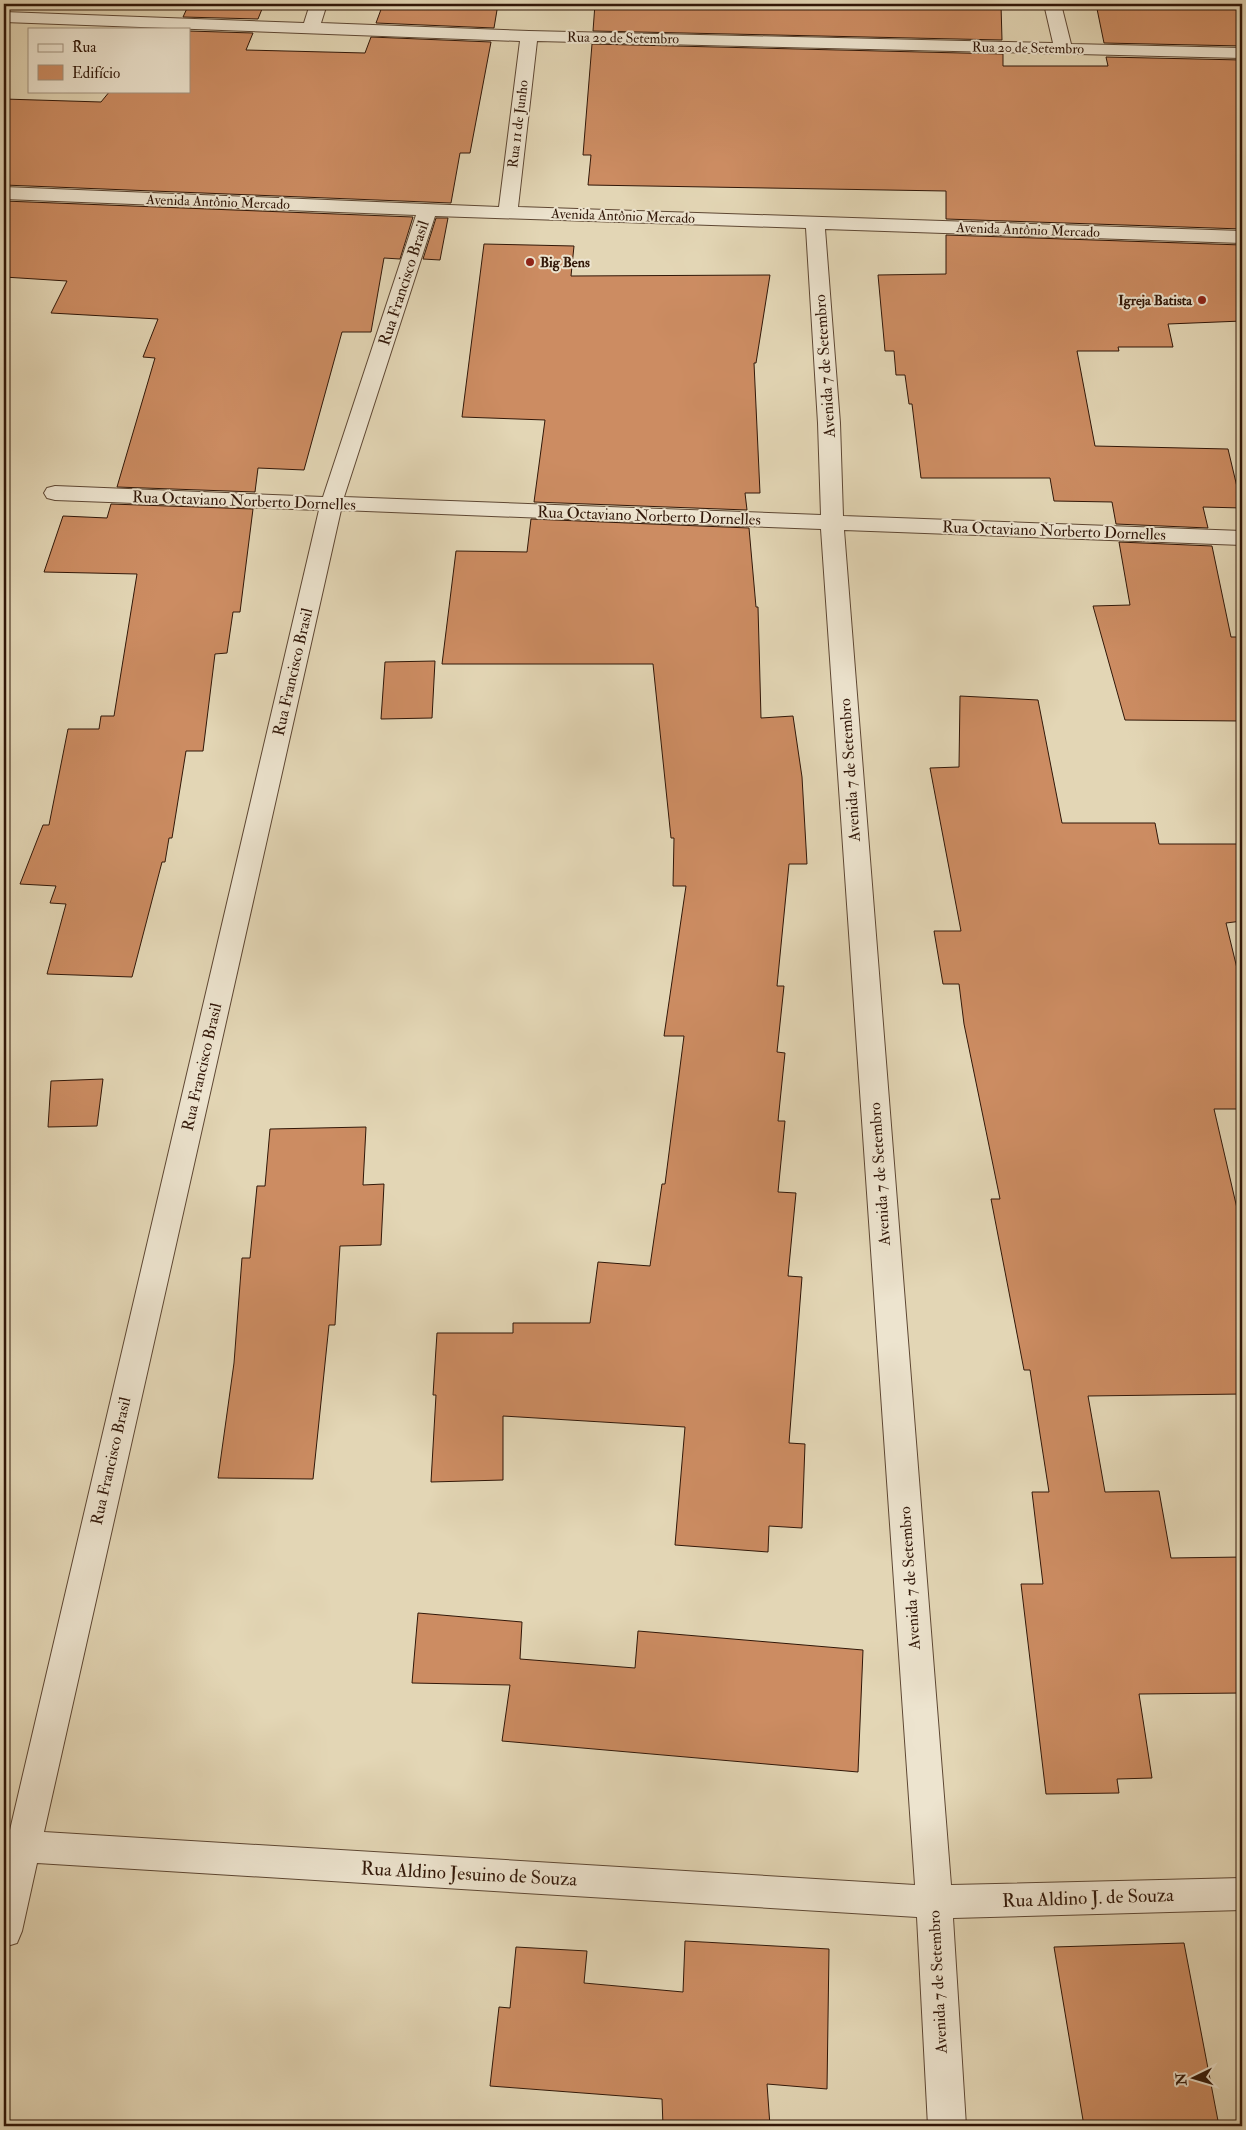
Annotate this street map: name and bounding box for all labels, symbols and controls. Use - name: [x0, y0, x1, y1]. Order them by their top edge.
- legend: [28, 28, 190, 92]
- street label: Rua 20 de Setembro: [567, 29, 680, 47]
- text: Rua: [72, 38, 97, 57]
- street label: Rua 20 de Setembro: [972, 39, 1085, 57]
- text: Edifício: [72, 64, 120, 83]
- street label: Rua 11 de Junho: [504, 79, 532, 169]
- street label: Avenida Antônio Mercado: [145, 191, 290, 213]
- street label: Avenida Antônio Mercado: [550, 205, 695, 227]
- street label: Rua Francisco Brasil: [374, 218, 434, 348]
- street label: Avenida Antônio Mercado: [955, 219, 1100, 241]
- place label: Big Bens: [540, 254, 590, 272]
- marker: Big Bens: [524, 256, 536, 268]
- place label: Igreja Batista: [1118, 292, 1193, 310]
- street label: Avenida 7 de Setembro: [810, 294, 840, 439]
- marker: Igreja Batista: [1196, 294, 1208, 306]
- street label: Rua Octaviano Norberto Dornelles: [132, 487, 356, 515]
- street label: Rua Octaviano Norberto Dornelles: [537, 502, 761, 530]
- street label: Rua Octaviano Norberto Dornelles: [942, 517, 1166, 545]
- street label: Rua Francisco Brasil: [269, 606, 317, 738]
- street label: Avenida 7 de Setembro: [835, 698, 865, 843]
- street label: Rua Francisco Brasil: [178, 1001, 226, 1133]
- street label: Avenida 7 de Setembro: [865, 1102, 895, 1247]
- street label: Rua Francisco Brasil: [87, 1395, 135, 1527]
- street label: Avenida 7 de Setembro: [895, 1506, 925, 1651]
- street label: Rua Aldino Jesuino de Souza: [360, 1856, 578, 1892]
- street label: Rua Aldino J. de Souza: [1002, 1883, 1175, 1913]
- street label: Avenida 7 de Setembro: [924, 1910, 952, 2055]
- north arrow: [1168, 2052, 1218, 2102]
- text: N: [1172, 2072, 1191, 2087]

